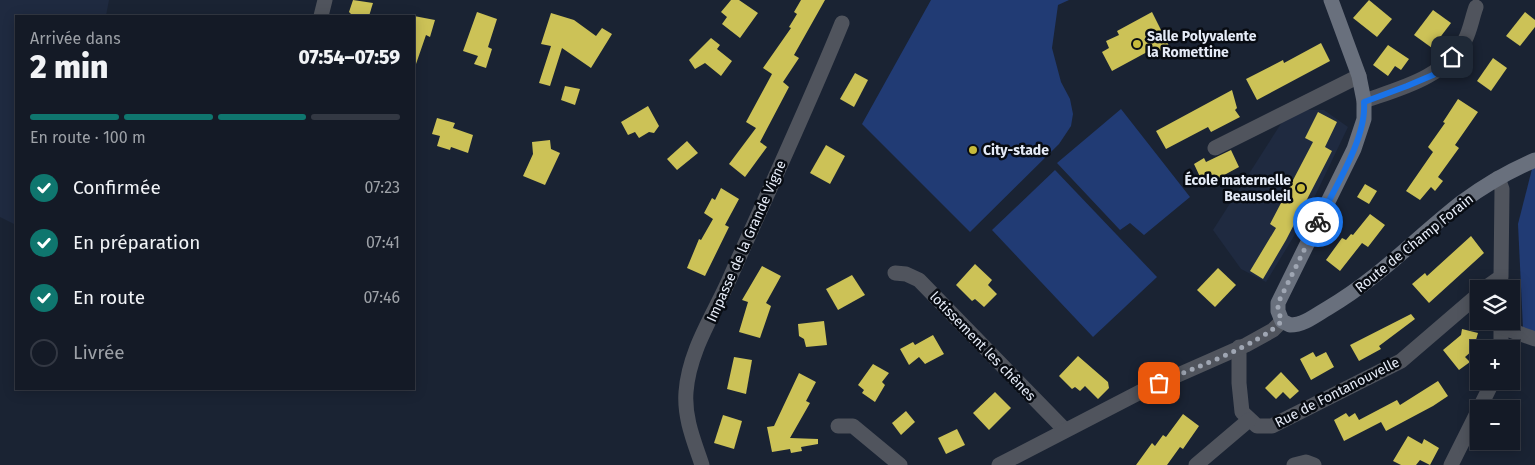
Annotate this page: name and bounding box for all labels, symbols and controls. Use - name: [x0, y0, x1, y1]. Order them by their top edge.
- place label: Salle Polyvalente la Romettine: [1147, 28, 1257, 61]
- text: Arrivée dans: [30, 29, 121, 48]
- pin: [1431, 36, 1473, 78]
- marker: Salle Polyvalente la Romettine: [1131, 38, 1143, 50]
- icon: home: [1438, 43, 1466, 71]
- text: 07:54–07:59: [299, 46, 400, 69]
- text: 2 min: [30, 48, 108, 86]
- text: En route · 100 m: [30, 128, 146, 147]
- place label: City-stade: [983, 142, 1049, 159]
- marker: City-stade: [967, 144, 979, 156]
- street label: Impasse de la Grande Vigne: [703, 158, 790, 325]
- place label: École maternelle Beausoleil: [1184, 171, 1292, 205]
- icon: check: [30, 174, 58, 202]
- text: Confirmée: [73, 176, 161, 199]
- text: 07:23: [365, 178, 400, 197]
- marker: École maternelle Beausoleil: [1295, 182, 1307, 194]
- street label: Route de Champ Forain: [1352, 190, 1477, 296]
- courier: [1293, 197, 1343, 247]
- icon: bike: [1304, 208, 1332, 236]
- icon: check: [30, 229, 58, 257]
- text: En préparation: [73, 231, 200, 254]
- text: 07:41: [366, 233, 400, 252]
- map controls: [1470, 280, 1520, 450]
- button: layers: [1470, 280, 1520, 330]
- icon: check: [30, 284, 58, 312]
- text: En route: [73, 286, 145, 309]
- text: 07:46: [363, 288, 400, 307]
- street label: lotissement les chênes: [926, 288, 1039, 405]
- button: +: [1470, 340, 1520, 390]
- text: Livrée: [73, 341, 125, 364]
- street label: Rue de Fontanouvelle: [1272, 354, 1402, 431]
- pin: [1138, 362, 1180, 404]
- icon: bag: [1145, 369, 1173, 397]
- button: −: [1470, 400, 1520, 450]

